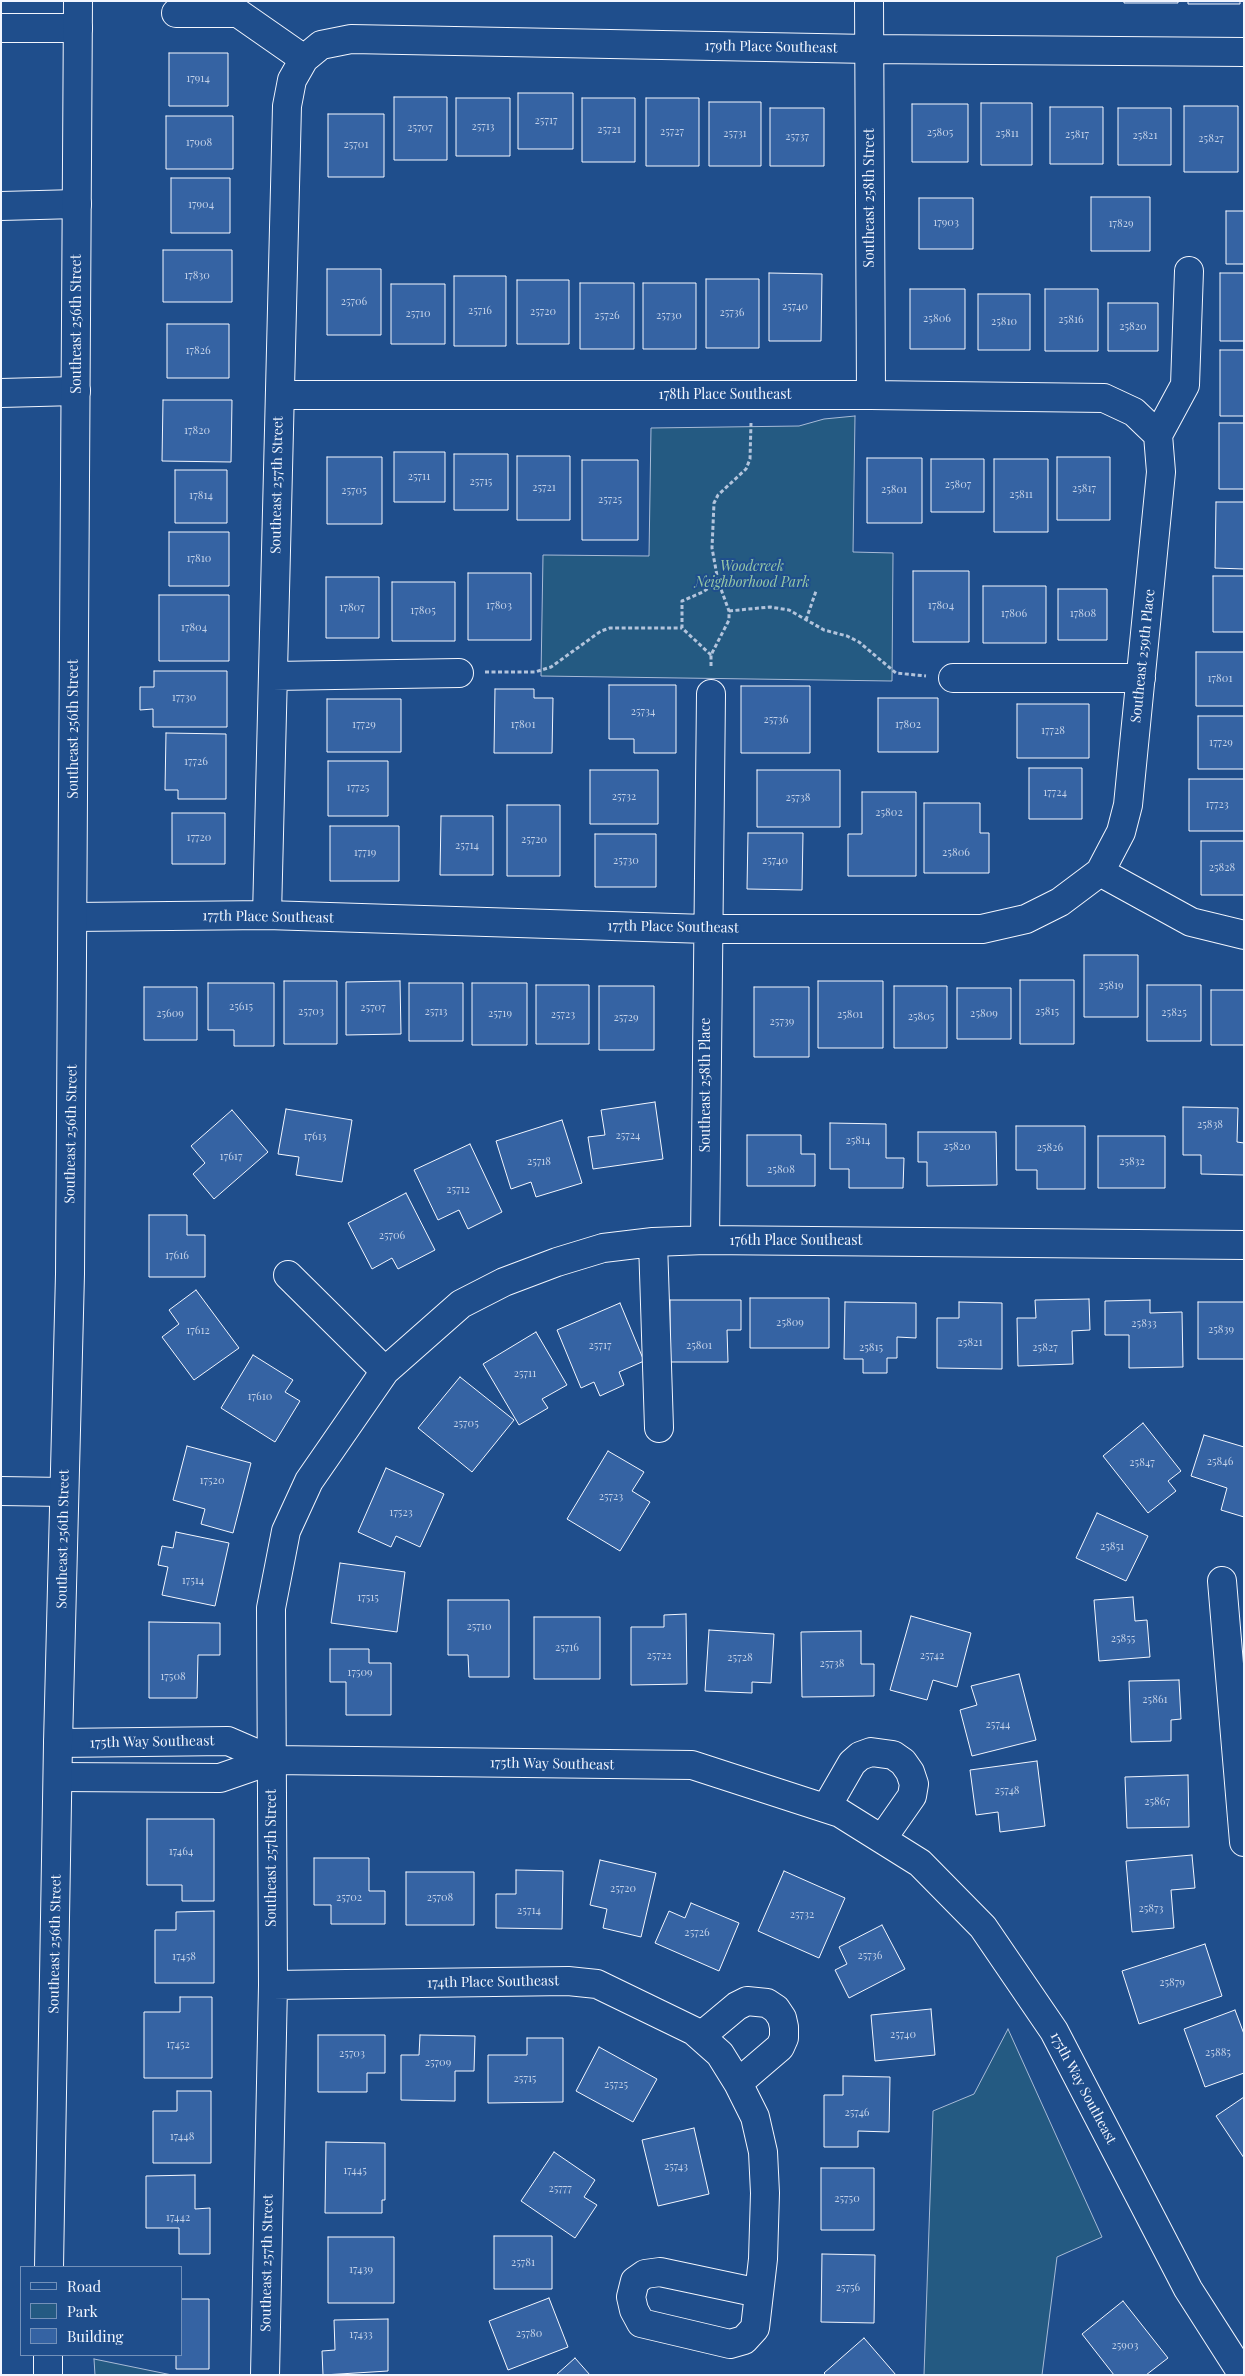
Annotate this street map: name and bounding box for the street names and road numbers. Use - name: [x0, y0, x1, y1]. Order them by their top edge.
- street label: 179th Place Southeast: [704, 37, 838, 57]
- street label: Southeast 258th Street: [862, 128, 878, 268]
- street label: Southeast 256th Street: [69, 254, 85, 394]
- street label: 178th Place Southeast: [658, 387, 792, 403]
- street label: Southeast 257th Street: [267, 416, 287, 554]
- street label: Southeast 259th Place: [1128, 588, 1158, 724]
- street label: Southeast 256th Street: [66, 659, 82, 799]
- street label: 177th Place Southeast: [202, 907, 334, 927]
- street label: 177th Place Southeast: [607, 917, 739, 937]
- street label: Southeast 258th Place: [698, 1018, 714, 1152]
- street label: Southeast 256th Street: [61, 1064, 81, 1204]
- street label: 176th Place Southeast: [729, 1233, 863, 1249]
- street label: Southeast 256th Street: [53, 1469, 73, 1609]
- street label: 175th Way Southeast: [90, 1733, 214, 1751]
- street label: 175th Way Southeast: [490, 1755, 614, 1773]
- street label: Southeast 257th Street: [264, 1789, 280, 1927]
- street label: Southeast 256th Street: [45, 1874, 65, 2014]
- street label: 174th Place Southeast: [427, 1972, 559, 1992]
- street label: 175th Way Southeast: [1046, 2029, 1120, 2147]
- street label: Southeast 257th Street: [257, 2194, 277, 2332]

